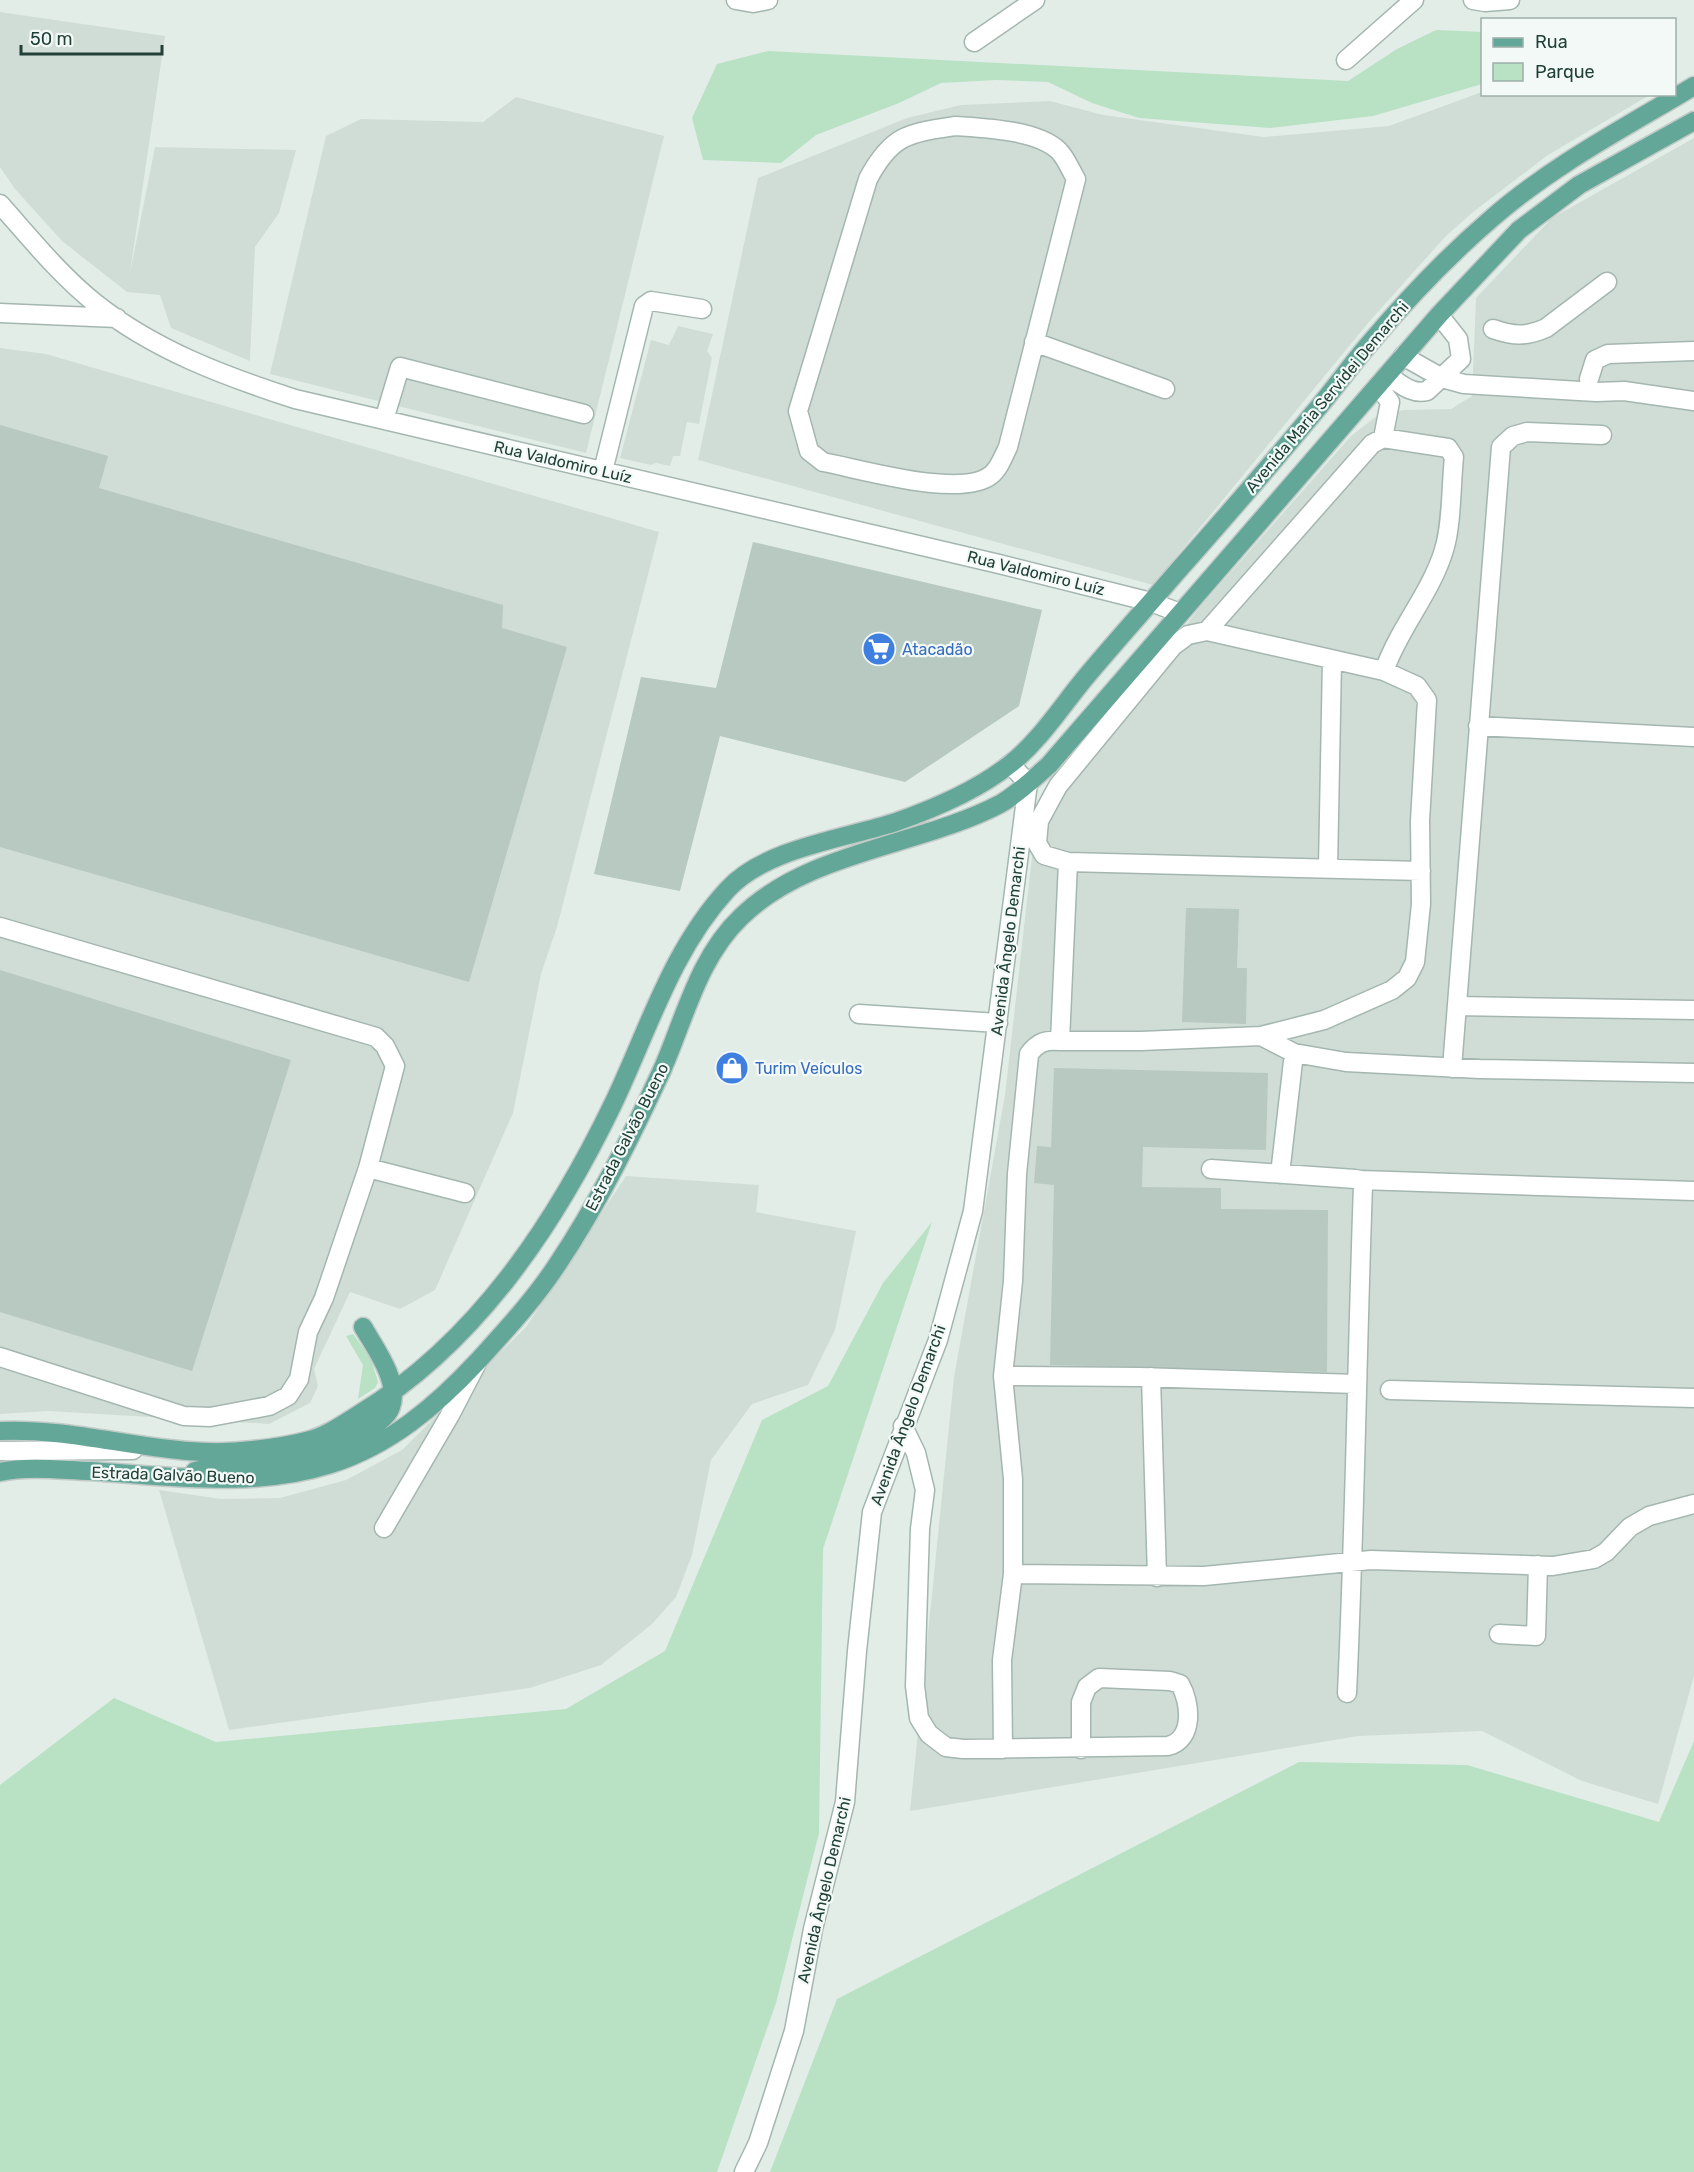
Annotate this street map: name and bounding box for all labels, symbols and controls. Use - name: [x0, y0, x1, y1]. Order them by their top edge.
- scale bar: [21, 18, 162, 56]
- legend: [1481, 18, 1676, 96]
- text: 50 m: [30, 28, 73, 50]
- text: Rua: [1535, 31, 1568, 53]
- text: Parque: [1535, 61, 1595, 83]
- street label: Avenida Maria Servidei Demarchi: [1242, 298, 1412, 496]
- street label: Rua Valdomiro Luíz: [492, 437, 634, 487]
- street label: Rua Valdomiro Luíz: [965, 547, 1107, 599]
- supermarket icon: Atacadão: [861, 631, 897, 667]
- place label: Atacadão: [902, 640, 973, 659]
- street label: Avenida Ângelo Demarchi: [987, 845, 1029, 1037]
- shop icon: Turim Veículos: [714, 1050, 750, 1086]
- place label: Turim Veículos: [755, 1059, 862, 1078]
- street label: Estrada Galvão Bueno: [581, 1060, 673, 1214]
- street label: Avenida Ângelo Demarchi: [866, 1322, 950, 1508]
- street label: Estrada Galvão Bueno: [91, 1463, 255, 1487]
- street label: Avenida Ângelo Demarchi: [793, 1795, 855, 1985]

